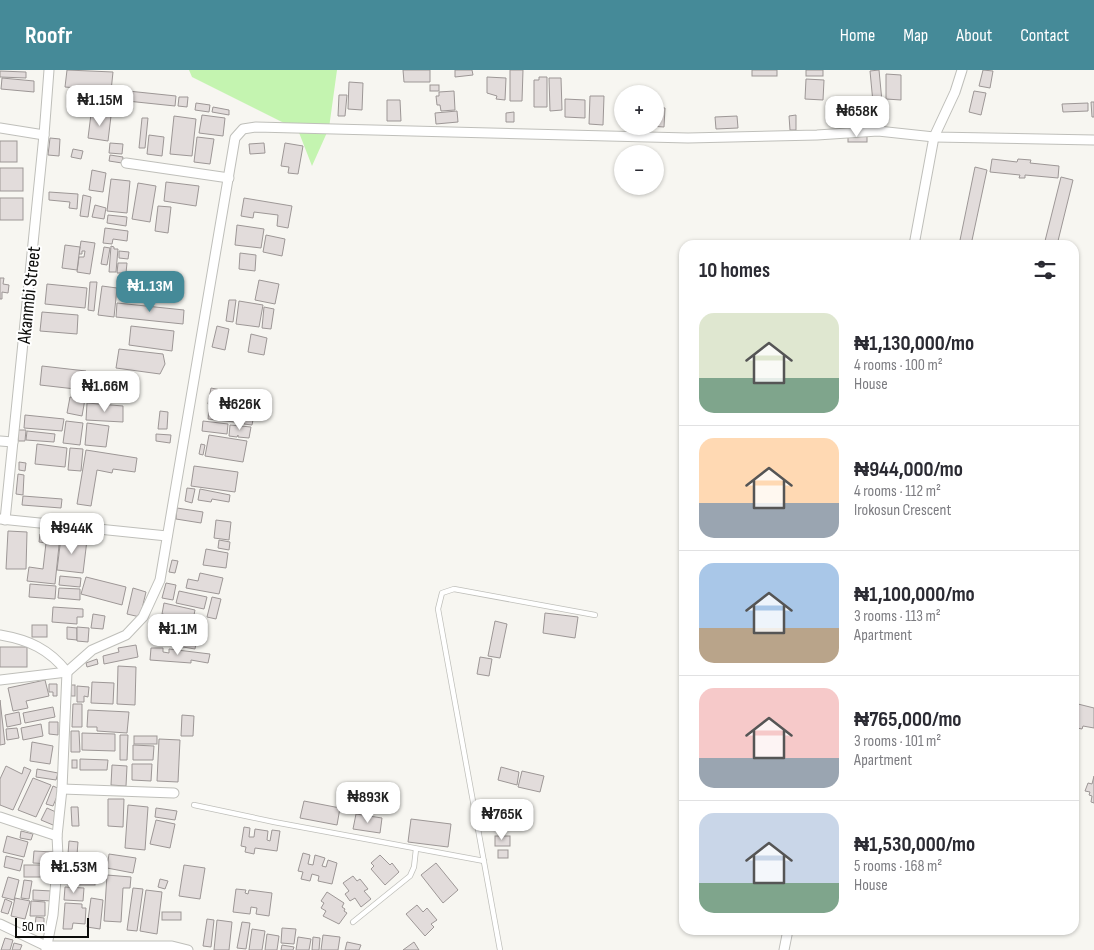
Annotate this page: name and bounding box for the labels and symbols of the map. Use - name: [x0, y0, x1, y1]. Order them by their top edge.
- pin: ₦1.15M: [59, 85, 141, 127]
- pin: ₦658K: [822, 96, 892, 138]
- street label: Akanmbi Street: [13, 245, 46, 346]
- pin: ₦1.13M: [109, 270, 191, 313]
- pin: ₦1.66M: [64, 370, 146, 413]
- pin: ₦626K: [205, 388, 275, 431]
- pin: ₦944K: [37, 512, 107, 555]
- pin: ₦1.1M: [143, 614, 213, 656]
- pin: ₦893K: [333, 782, 403, 824]
- pin: ₦765K: [467, 798, 537, 841]
- pin: ₦1.53M: [33, 852, 115, 894]
- scale bar: [15, 915, 89, 938]

